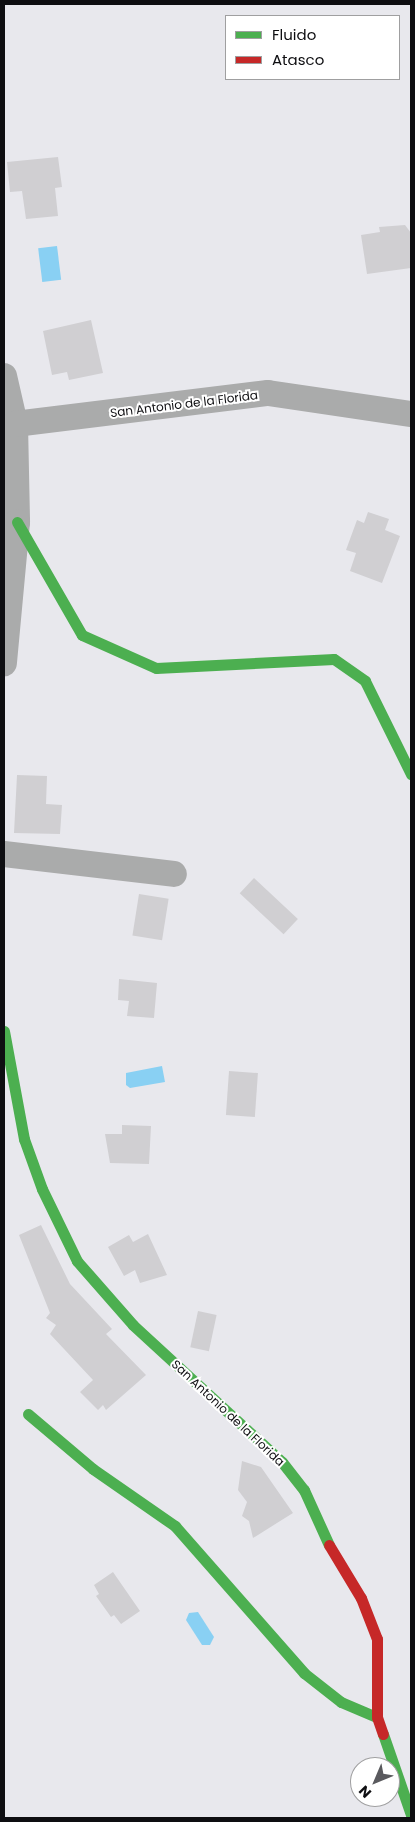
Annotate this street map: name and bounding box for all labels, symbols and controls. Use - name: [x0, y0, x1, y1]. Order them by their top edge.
- legend: [225, 15, 400, 80]
- text: Fluido: [272, 24, 316, 45]
- text: Atasco: [272, 49, 324, 70]
- street label: San Antonio de la Florida: [109, 388, 259, 420]
- street label: San Antonio de la Florida: [169, 1357, 287, 1469]
- north arrow: [350, 1757, 400, 1807]
- text: N: [354, 1781, 376, 1803]

